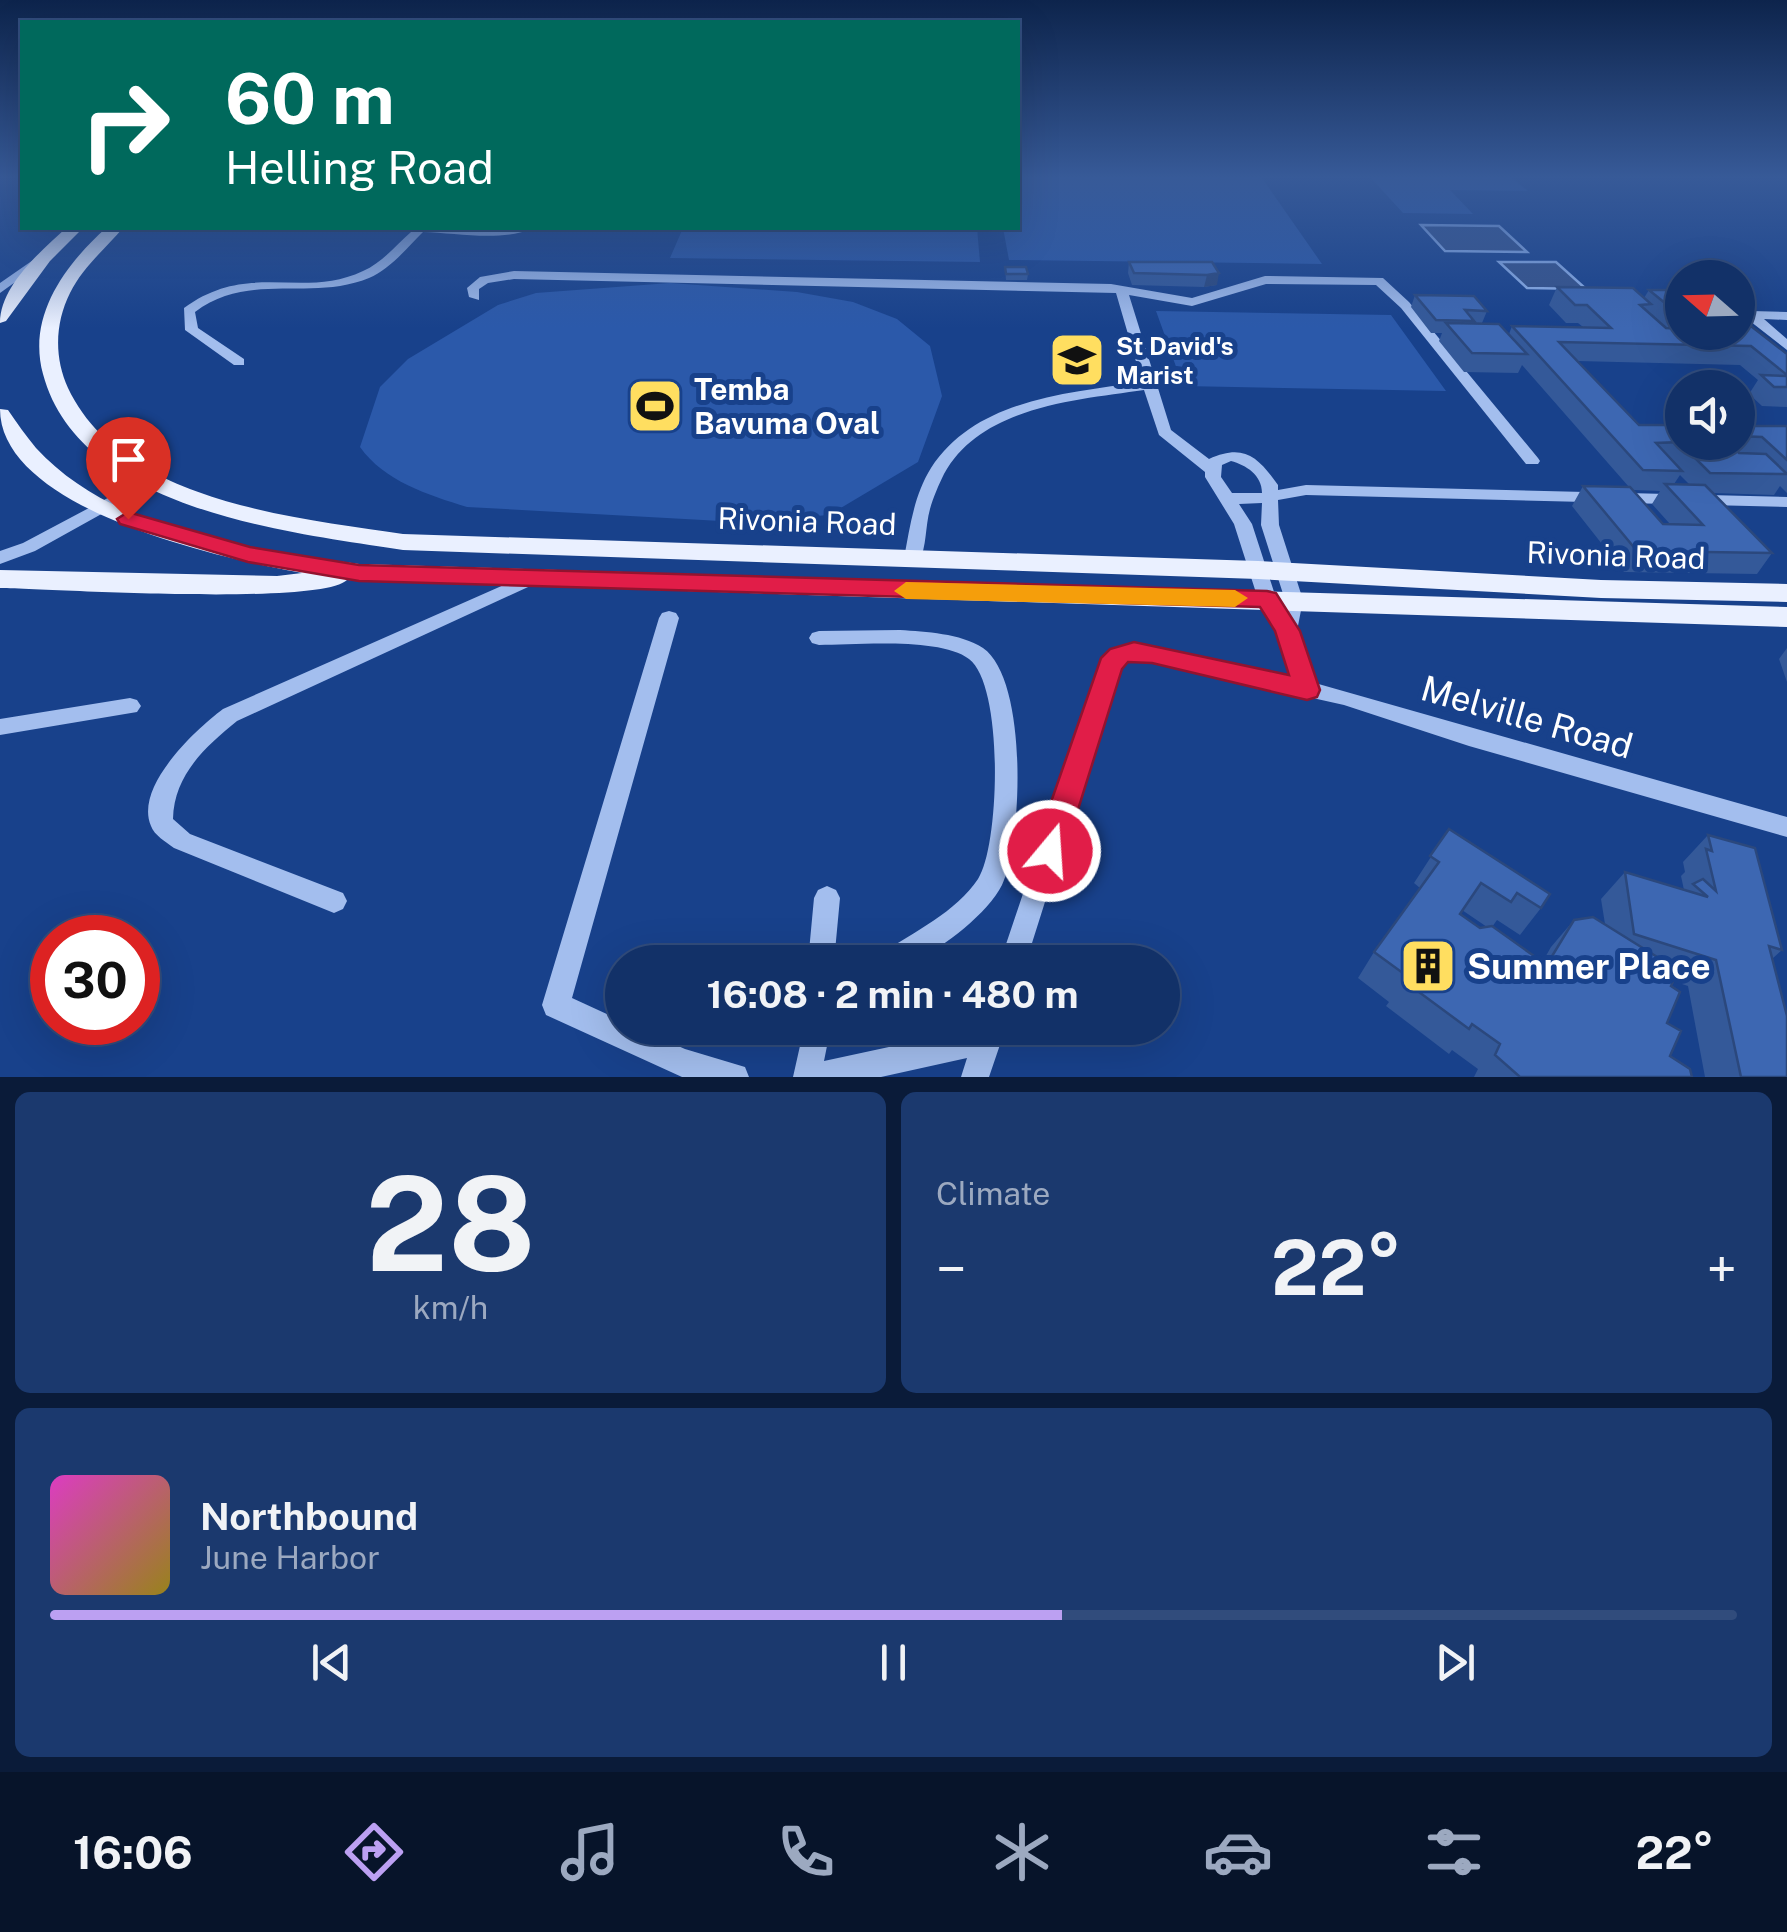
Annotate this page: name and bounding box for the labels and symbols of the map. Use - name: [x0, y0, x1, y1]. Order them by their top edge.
- north arrow: [1665, 260, 1755, 350]
- school or university icon: St David's Marist: [1047, 330, 1107, 390]
- place label: St David's Marist: [1116, 331, 1234, 390]
- place label: Temba Bavuma Oval: [694, 371, 880, 441]
- sports icon: Temba Bavuma Oval: [625, 376, 685, 436]
- pin: [86, 417, 171, 520]
- street label: Rivonia Road: [717, 500, 897, 542]
- street label: Rivonia Road: [1526, 534, 1706, 576]
- street label: Melville Road: [1417, 667, 1637, 767]
- position arrow: [998, 799, 1102, 903]
- speed limit sign: 30: [30, 915, 160, 1045]
- building icon: Summer Place: [1398, 936, 1458, 996]
- place label: Summer Place: [1467, 946, 1711, 987]

